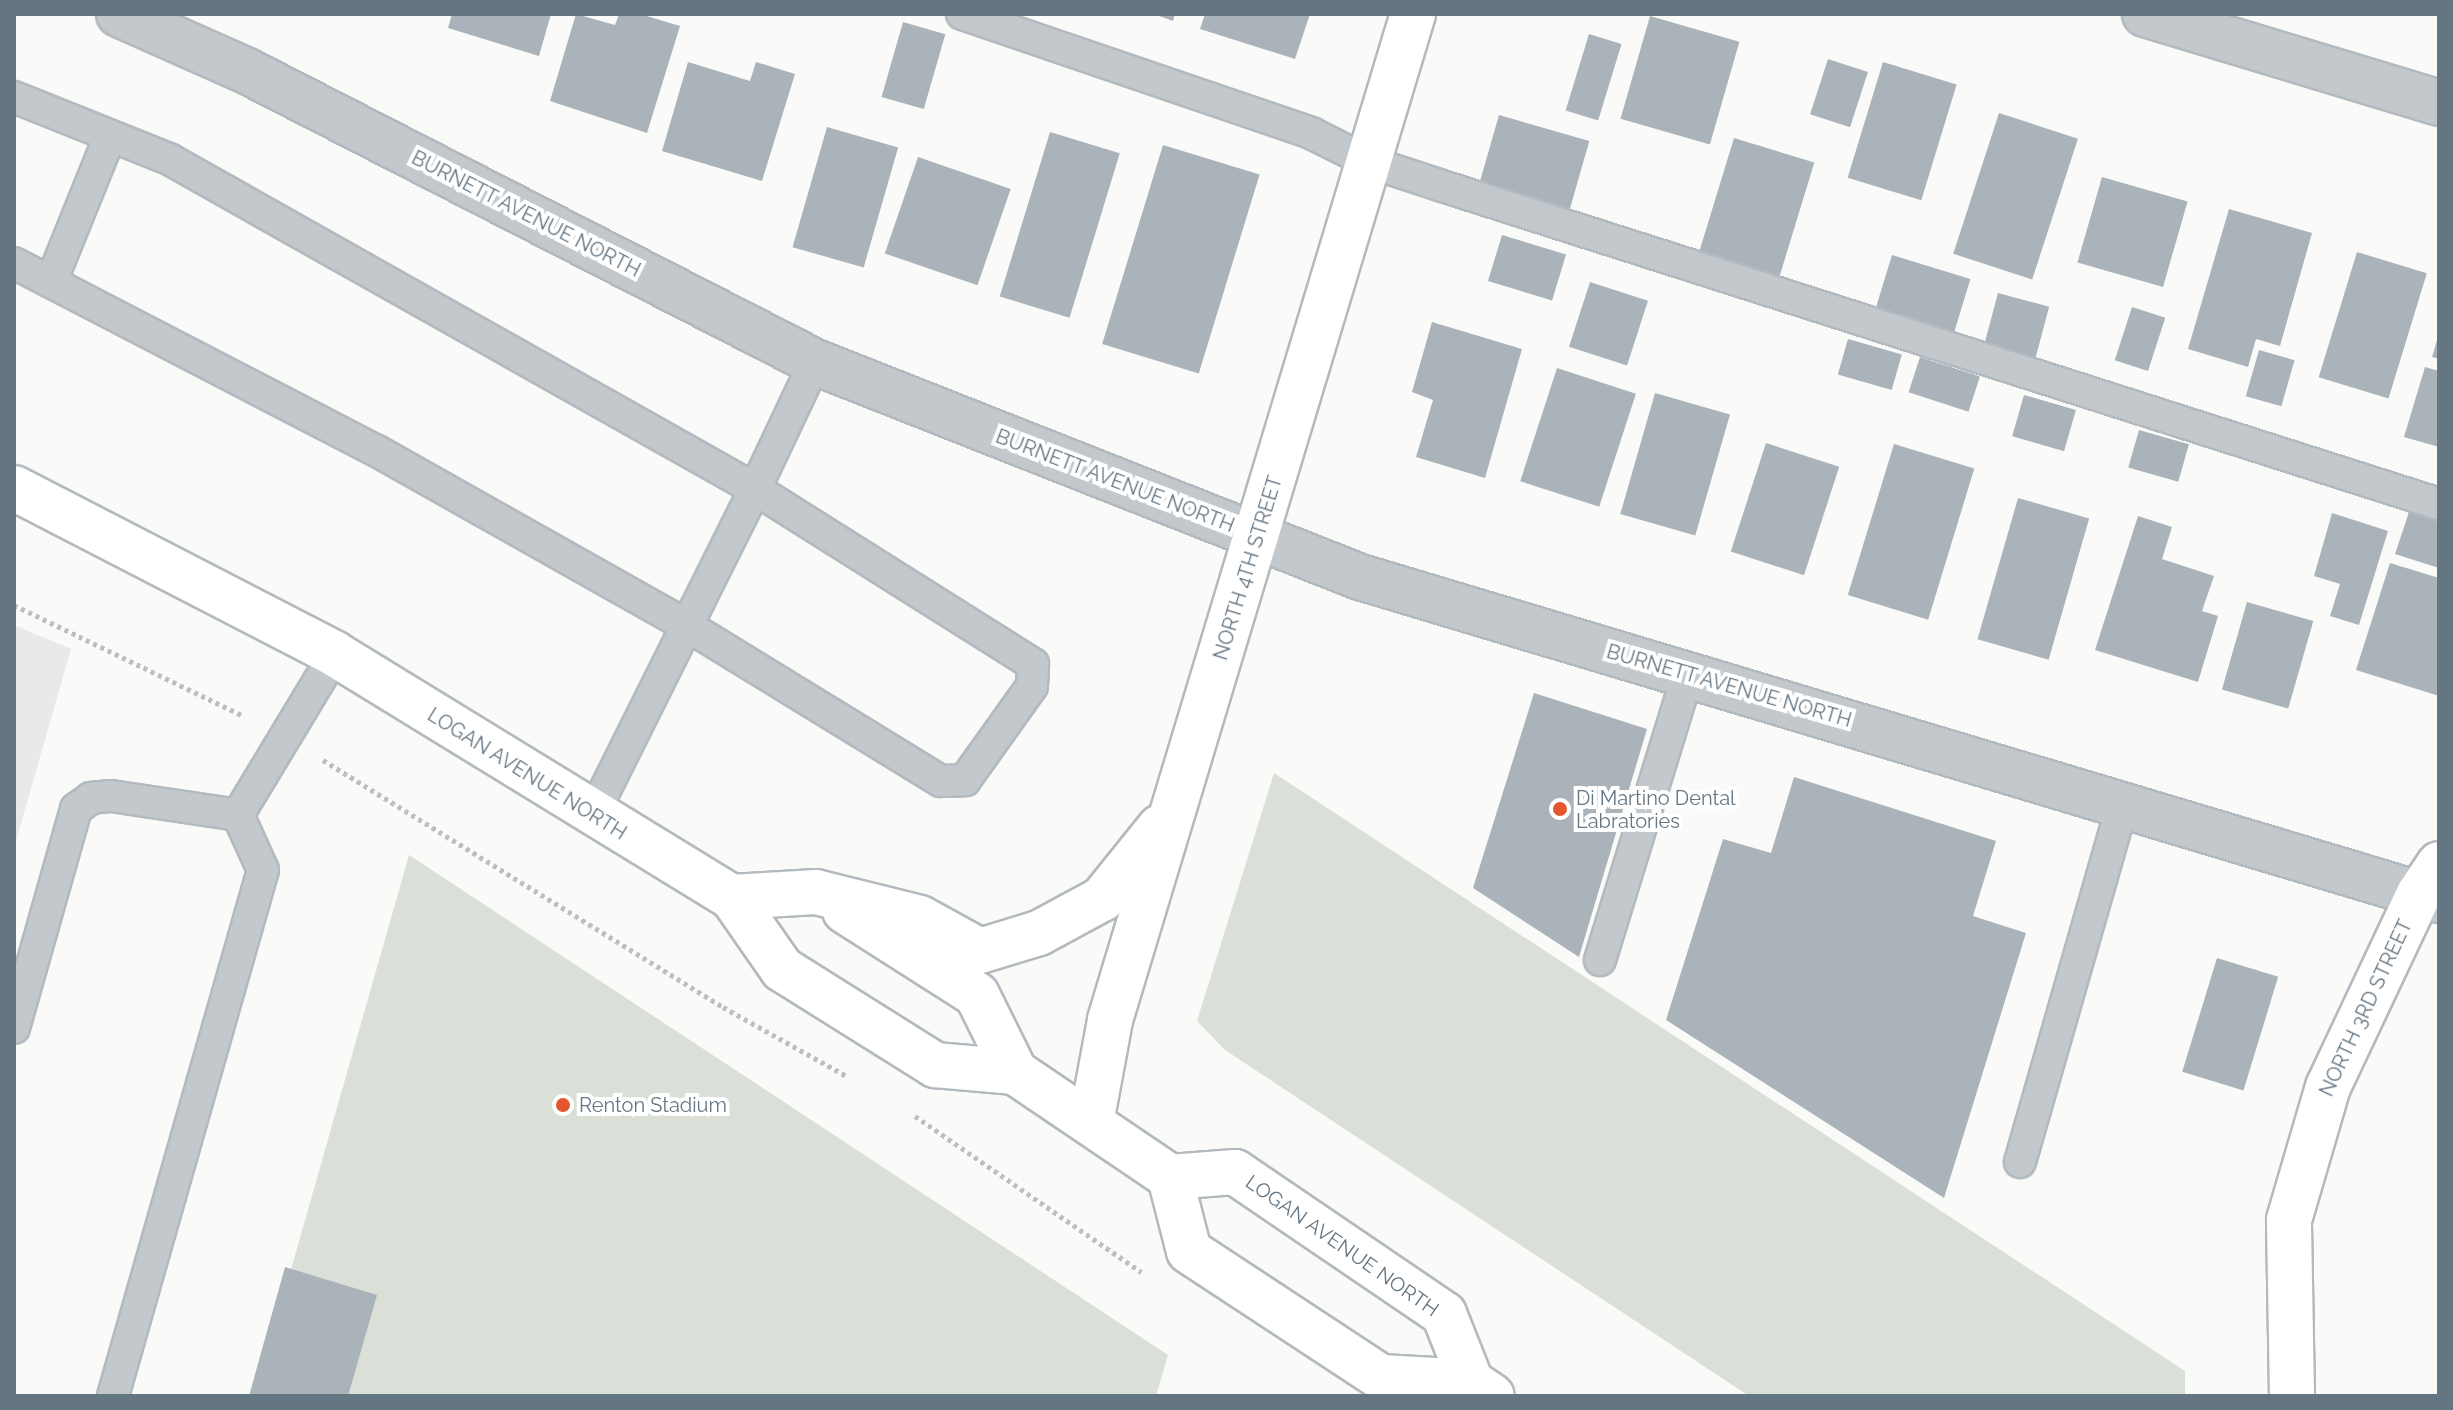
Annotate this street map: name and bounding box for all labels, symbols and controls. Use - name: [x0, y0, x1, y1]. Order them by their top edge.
- street label: BURNETT AVENUE NORTH: [407, 145, 645, 283]
- street label: BURNETT AVENUE NORTH: [992, 424, 1238, 538]
- street label: NORTH 4TH STREET: [1209, 473, 1287, 663]
- street label: BURNETT AVENUE NORTH: [1603, 639, 1855, 733]
- street label: LOGAN AVENUE NORTH: [423, 703, 631, 845]
- place label: Di Martino Dental Labratories: [1576, 786, 1735, 833]
- marker: Di Martino Dental Labratories: [1551, 800, 1569, 818]
- street label: NORTH 3RD STREET: [2314, 916, 2418, 1100]
- place label: Renton Stadium: [579, 1093, 727, 1117]
- marker: Renton Stadium: [554, 1096, 572, 1114]
- street label: LOGAN AVENUE NORTH: [1241, 1170, 1443, 1322]

